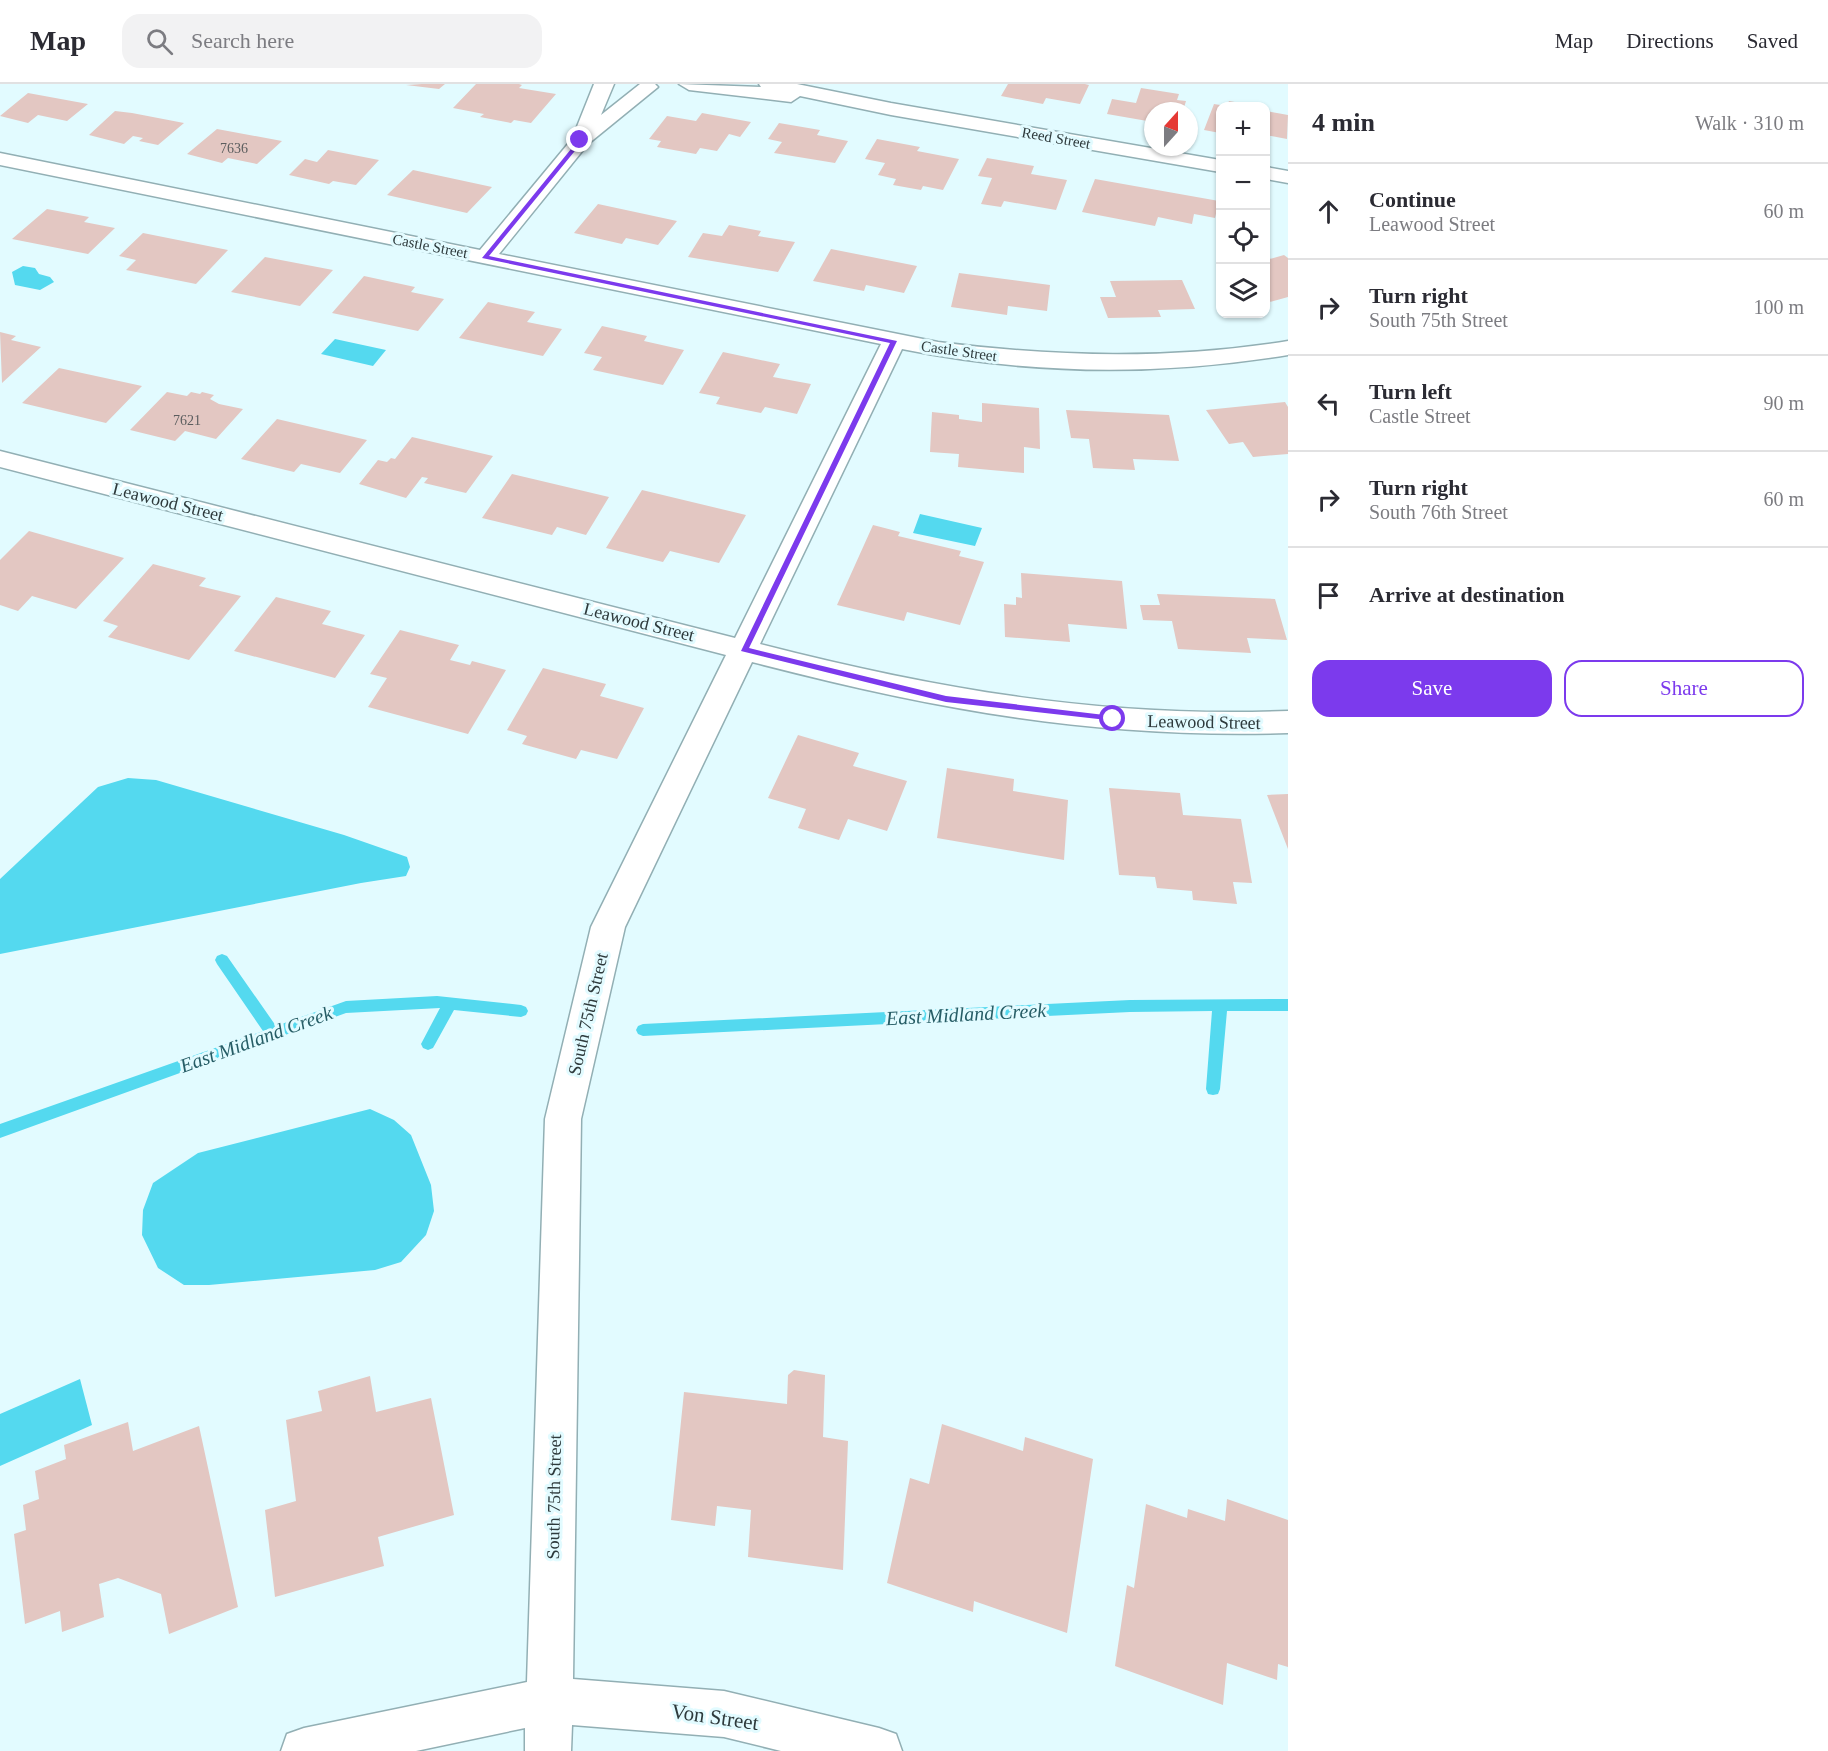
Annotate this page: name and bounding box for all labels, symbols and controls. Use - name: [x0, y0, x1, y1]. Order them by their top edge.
- search box: [122, 14, 542, 68]
- text: Map: [30, 25, 86, 56]
- icon: search: [143, 25, 176, 58]
- text: Search here: [191, 28, 294, 53]
- text: Map: [1555, 29, 1593, 53]
- text: Directions: [1626, 29, 1714, 53]
- text: Saved: [1747, 29, 1798, 53]
- north arrow: [1144, 102, 1198, 156]
- map controls: [1216, 102, 1270, 318]
- button: +: [1216, 102, 1270, 156]
- text: 4 min: [1312, 108, 1375, 137]
- text: Walk · 310 m: [1695, 112, 1804, 134]
- street label: Reed Street: [1020, 124, 1092, 152]
- route end: [566, 126, 592, 152]
- house number: 7636: [220, 141, 248, 156]
- button: −: [1216, 156, 1270, 210]
- text: Continue: [1369, 187, 1456, 212]
- icon: ahead: [1312, 195, 1345, 228]
- text: 60 m: [1763, 200, 1804, 222]
- button: locate: [1216, 210, 1270, 264]
- text: Leawood Street: [1369, 213, 1495, 235]
- street label: Castle Street: [391, 231, 470, 261]
- button: layers: [1216, 264, 1270, 318]
- text: Turn right: [1369, 283, 1468, 308]
- icon: right: [1312, 291, 1345, 324]
- text: 100 m: [1753, 296, 1804, 318]
- text: South 75th Street: [1369, 309, 1508, 331]
- street label: Castle Street: [920, 338, 999, 364]
- text: Turn left: [1369, 379, 1452, 404]
- icon: left: [1312, 387, 1345, 420]
- text: 90 m: [1763, 392, 1804, 414]
- text: Castle Street: [1369, 405, 1471, 427]
- house number: 7621: [173, 413, 201, 428]
- text: Turn right: [1369, 475, 1468, 500]
- street label: Leawood Street: [111, 479, 225, 525]
- icon: right: [1312, 483, 1345, 516]
- text: 60 m: [1763, 488, 1804, 510]
- text: South 76th Street: [1369, 501, 1508, 523]
- icon: arrive: [1312, 579, 1345, 612]
- text: Arrive at destination: [1369, 582, 1565, 607]
- street label: Leawood Street: [582, 599, 696, 645]
- button: Save: [1312, 660, 1552, 717]
- button: Share: [1564, 660, 1804, 717]
- route start: [1099, 705, 1125, 731]
- street label: Leawood Street: [1147, 711, 1261, 733]
- street label: South 75th Street: [564, 951, 612, 1077]
- water label: East Midland Creek: [884, 999, 1048, 1029]
- water label: East Midland Creek: [176, 1001, 336, 1077]
- street label: South 75th Street: [543, 1434, 565, 1560]
- street label: Von Street: [670, 1699, 760, 1735]

